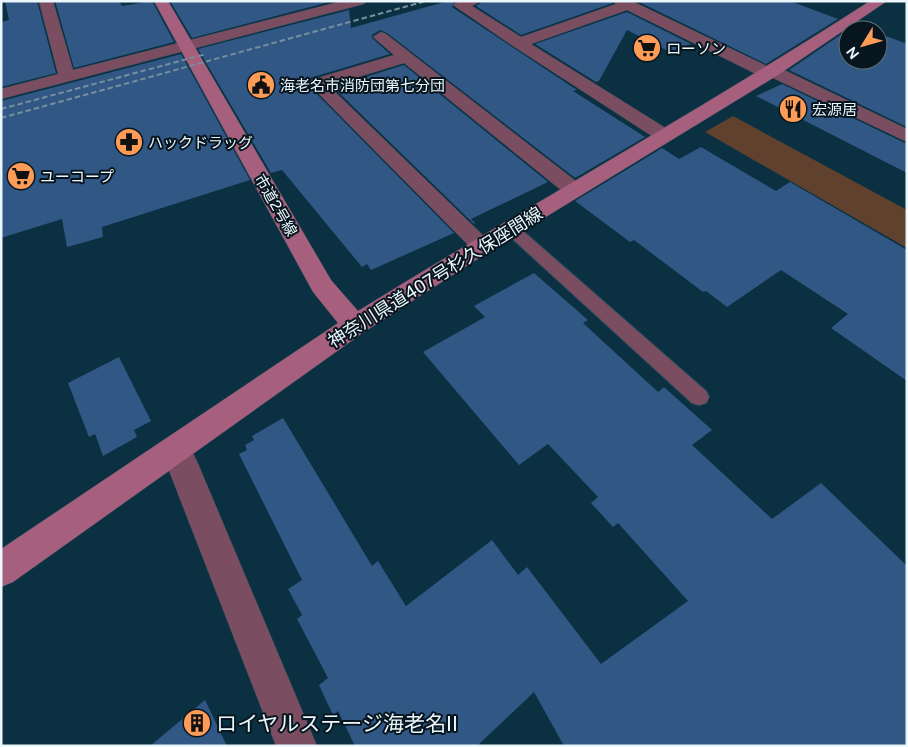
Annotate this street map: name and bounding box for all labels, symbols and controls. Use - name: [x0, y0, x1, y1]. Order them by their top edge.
- north arrow: [838, 20, 888, 70]
- supermarket icon: ローソン: [632, 33, 662, 63]
- place label: ローソン: [666, 40, 726, 57]
- text: N: [843, 44, 862, 62]
- public building icon: 海老名市消防団第七分団: [246, 70, 276, 100]
- place label: 海老名市消防団第七分団: [280, 77, 445, 94]
- restaurant icon: 宏源居: [778, 94, 808, 124]
- place label: 宏源居: [812, 101, 857, 118]
- pharmacy icon: ハックドラッグ: [114, 127, 144, 157]
- place label: ハックドラッグ: [148, 134, 253, 151]
- supermarket icon: ユーコープ: [6, 161, 36, 191]
- place label: ユーコープ: [40, 168, 114, 185]
- street label: 市道2号線: [251, 171, 301, 239]
- street label: 神奈川県道407号杉久保座間線: [324, 202, 546, 352]
- building icon: ロイヤルステージ海老名II: [182, 708, 212, 738]
- place label: ロイヤルステージ海老名II: [216, 711, 458, 736]

